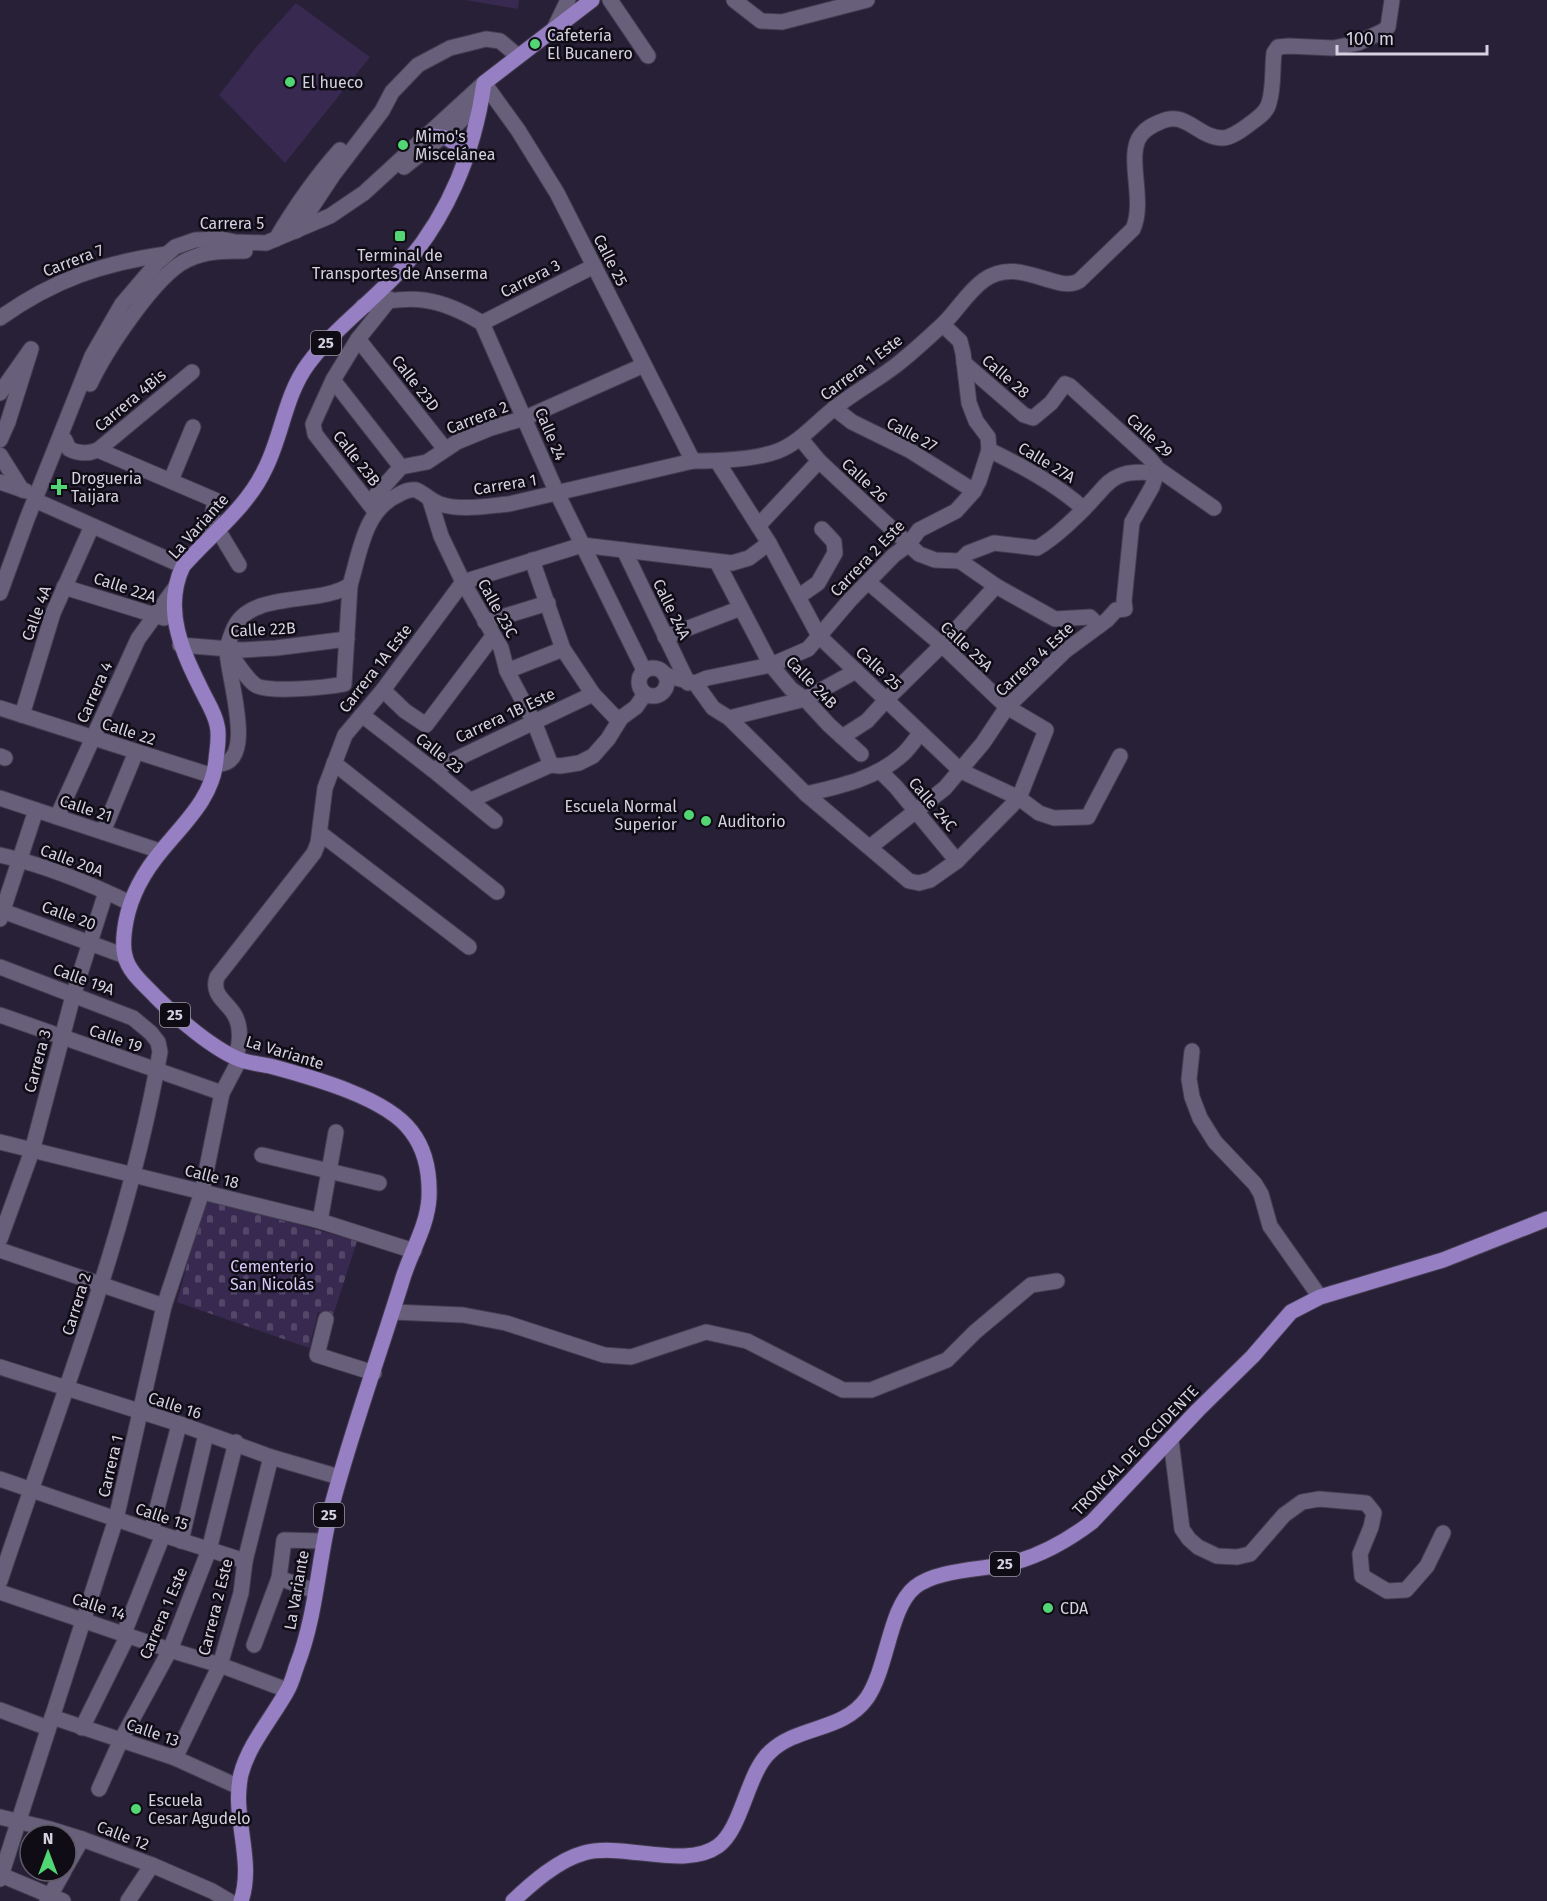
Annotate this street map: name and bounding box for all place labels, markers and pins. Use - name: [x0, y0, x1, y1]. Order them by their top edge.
- place label: Cafetería El Bucanero: [547, 26, 633, 63]
- marker: Cafetería El Bucanero: [528, 37, 542, 51]
- place label: El hueco: [302, 73, 363, 92]
- marker: El hueco: [283, 75, 297, 89]
- place label: Mimo's Miscelánea: [415, 127, 495, 164]
- marker: Mimo's Miscelánea: [396, 138, 410, 152]
- marker: Terminal de Transportes de Anserma: [393, 229, 407, 243]
- place label: Terminal de Transportes de Anserma: [312, 246, 488, 283]
- place label: Drogueria Taijara: [71, 469, 142, 506]
- marker: Drogueria Taijara: [52, 480, 66, 494]
- place label: Escuela Normal Superior: [565, 797, 678, 834]
- marker: Escuela Normal Superior: [682, 808, 696, 822]
- place label: Auditorio: [718, 812, 785, 831]
- marker: Auditorio: [699, 814, 713, 828]
- place label: CDA: [1060, 1599, 1089, 1618]
- marker: CDA: [1041, 1601, 1055, 1615]
- place label: Escuela Cesar Agudelo: [148, 1791, 251, 1828]
- marker: Escuela Cesar Agudelo: [129, 1802, 143, 1816]

